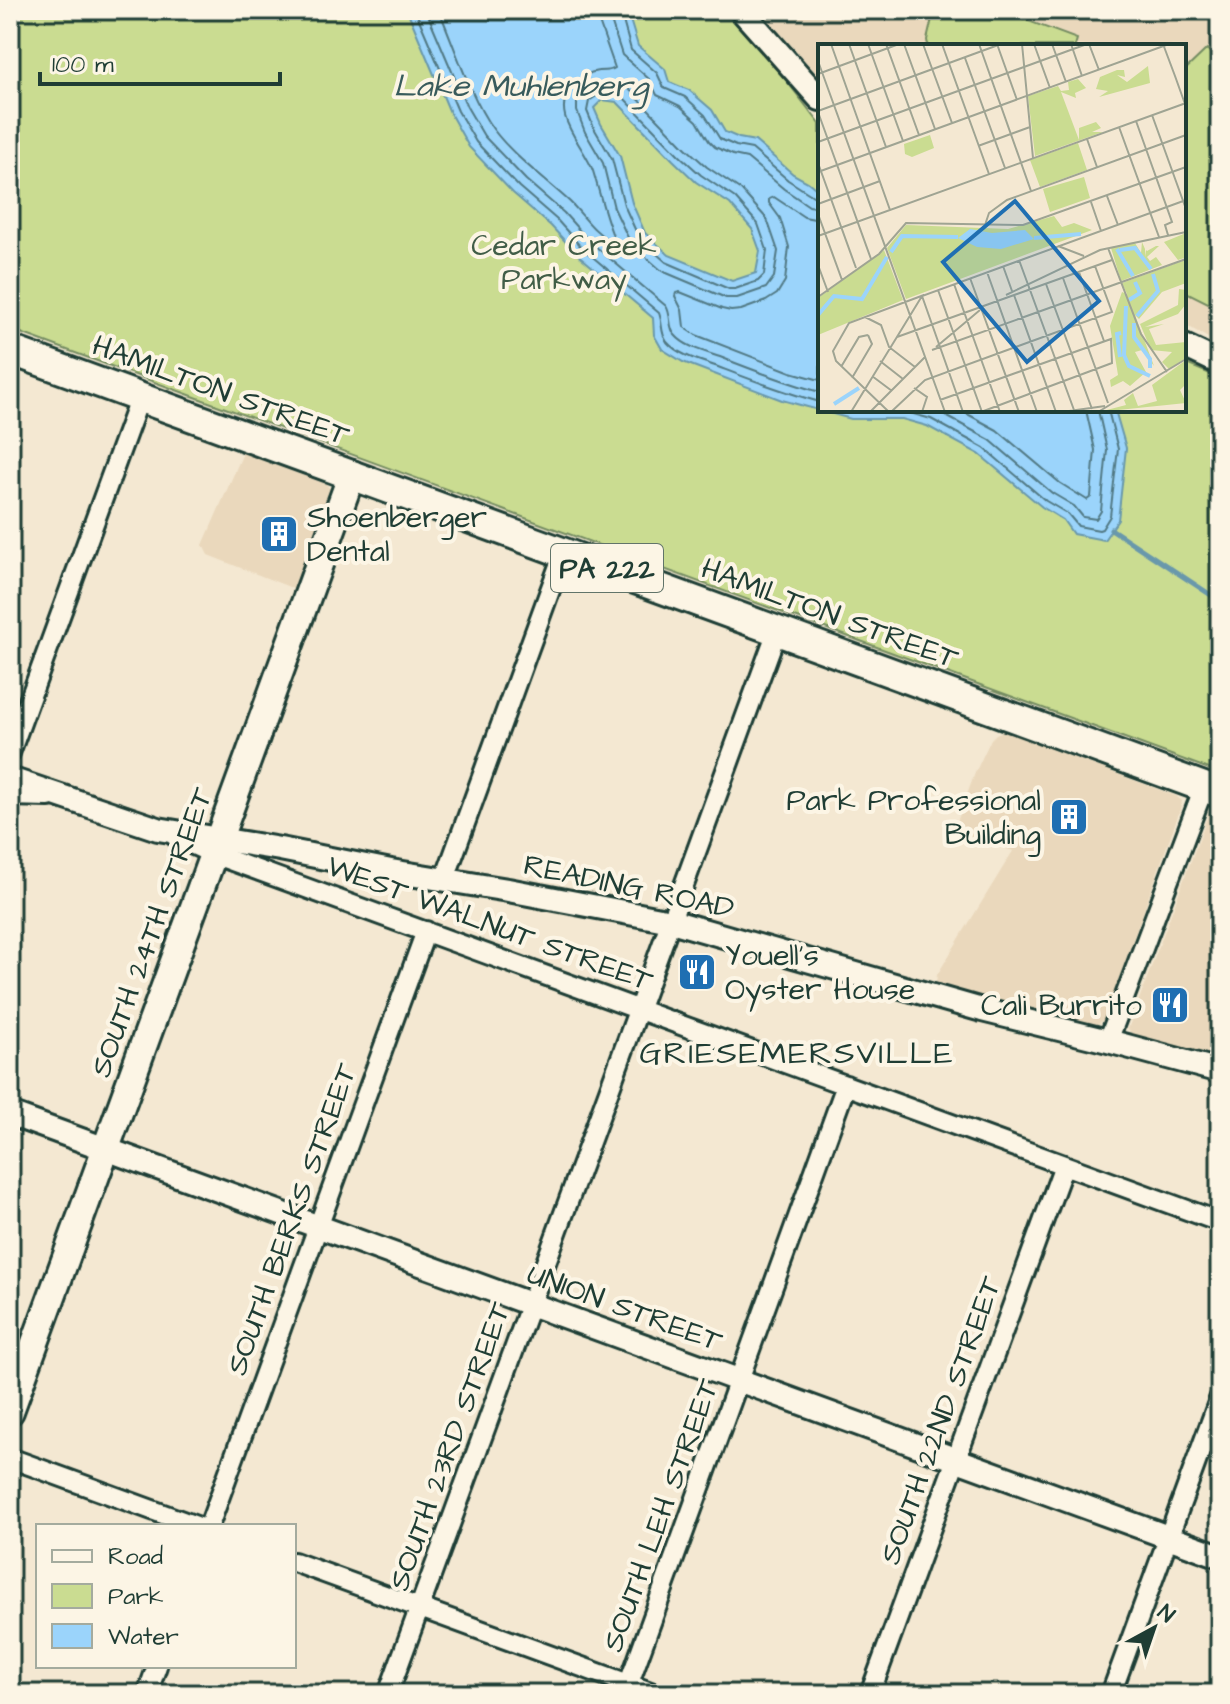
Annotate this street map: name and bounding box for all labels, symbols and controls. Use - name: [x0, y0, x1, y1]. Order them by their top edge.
- scale bar: [40, 36, 280, 86]
- inset map: [818, 44, 1186, 412]
- text: 100 m: [52, 48, 114, 82]
- water label: Lake Muhlenberg: [394, 64, 651, 110]
- park label: Cedar Creek Parkway: [471, 225, 657, 302]
- street label: HAMILTON STREET: [86, 325, 355, 457]
- place label: Shoenberger Dental: [307, 497, 487, 573]
- building icon: Shoenberger Dental: [258, 513, 300, 555]
- road number: PA 222: [551, 544, 663, 592]
- street label: HAMILTON STREET: [695, 548, 964, 680]
- place label: Park Professional Building: [786, 780, 1041, 857]
- street label: SOUTH 24TH STREET: [80, 782, 224, 1083]
- building icon: Park Professional Building: [1048, 796, 1090, 838]
- street label: READING ROAD: [520, 844, 738, 930]
- street label: WEST WALNUT STREET: [321, 845, 659, 1003]
- place label: Youell's Oyster House: [725, 935, 915, 1012]
- restaurant icon: Youell's Oyster House: [676, 951, 718, 993]
- restaurant icon: Cali Burrito: [1149, 984, 1191, 1026]
- place label: Cali Burrito: [981, 985, 1142, 1027]
- district label: GRIESEMERSVILLE: [639, 1031, 955, 1076]
- street label: SOUTH BERKS STREET: [216, 1058, 368, 1381]
- street label: UNION STREET: [521, 1253, 728, 1363]
- street label: SOUTH 22ND STREET: [869, 1270, 1013, 1570]
- street label: SOUTH 23RD STREET: [378, 1296, 522, 1596]
- street label: SOUTH LEH STREET: [592, 1373, 730, 1658]
- legend: [36, 1524, 296, 1668]
- text: Road: [108, 1540, 163, 1574]
- text: Park: [108, 1580, 164, 1614]
- north arrow: [1114, 1588, 1194, 1668]
- text: N: [1151, 1598, 1181, 1630]
- text: Water: [108, 1620, 179, 1654]

